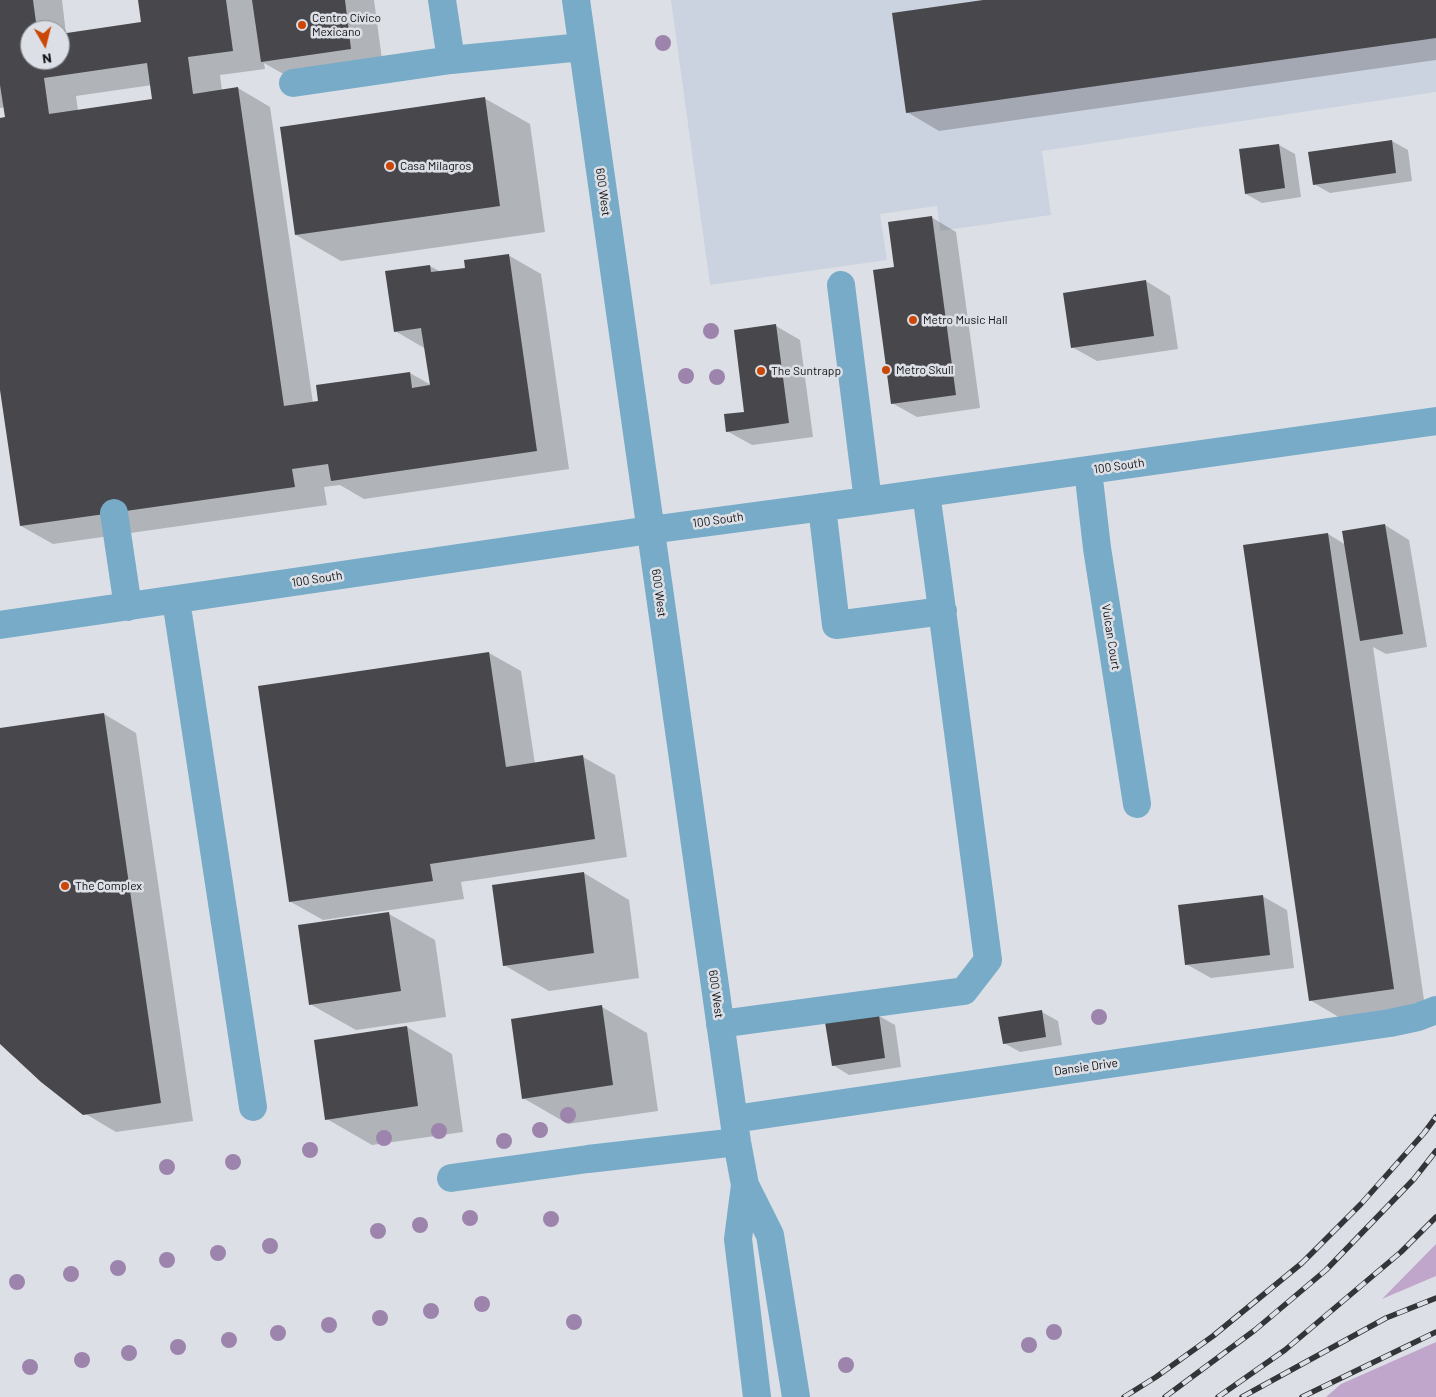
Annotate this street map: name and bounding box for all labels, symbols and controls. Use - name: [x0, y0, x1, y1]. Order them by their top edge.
- place label: Centro Cívico Mexicano: [312, 11, 381, 39]
- marker: Centro Cívico Mexicano: [296, 19, 308, 31]
- north arrow: [20, 20, 70, 70]
- text: N: [41, 50, 53, 68]
- place label: Casa Milagros: [400, 159, 471, 173]
- marker: Casa Milagros: [384, 160, 396, 172]
- street label: 600 West: [592, 167, 614, 217]
- place label: Metro Music Hall: [923, 313, 1007, 327]
- marker: Metro Music Hall: [907, 314, 919, 326]
- place label: Metro Skull: [896, 363, 953, 377]
- place label: The Suntrapp: [771, 364, 841, 378]
- marker: Metro Skull: [880, 364, 892, 376]
- marker: The Suntrapp: [755, 365, 767, 377]
- street label: 100 South: [1093, 455, 1145, 477]
- street label: 100 South: [692, 509, 744, 531]
- street label: 100 South: [291, 568, 343, 590]
- street label: 600 West: [648, 568, 670, 618]
- street label: Vulcan Court: [1099, 603, 1123, 671]
- place label: The Complex: [75, 879, 142, 893]
- marker: The Complex: [59, 880, 71, 892]
- street label: 600 West: [705, 969, 727, 1019]
- street label: Dansie Drive: [1053, 1055, 1119, 1079]

